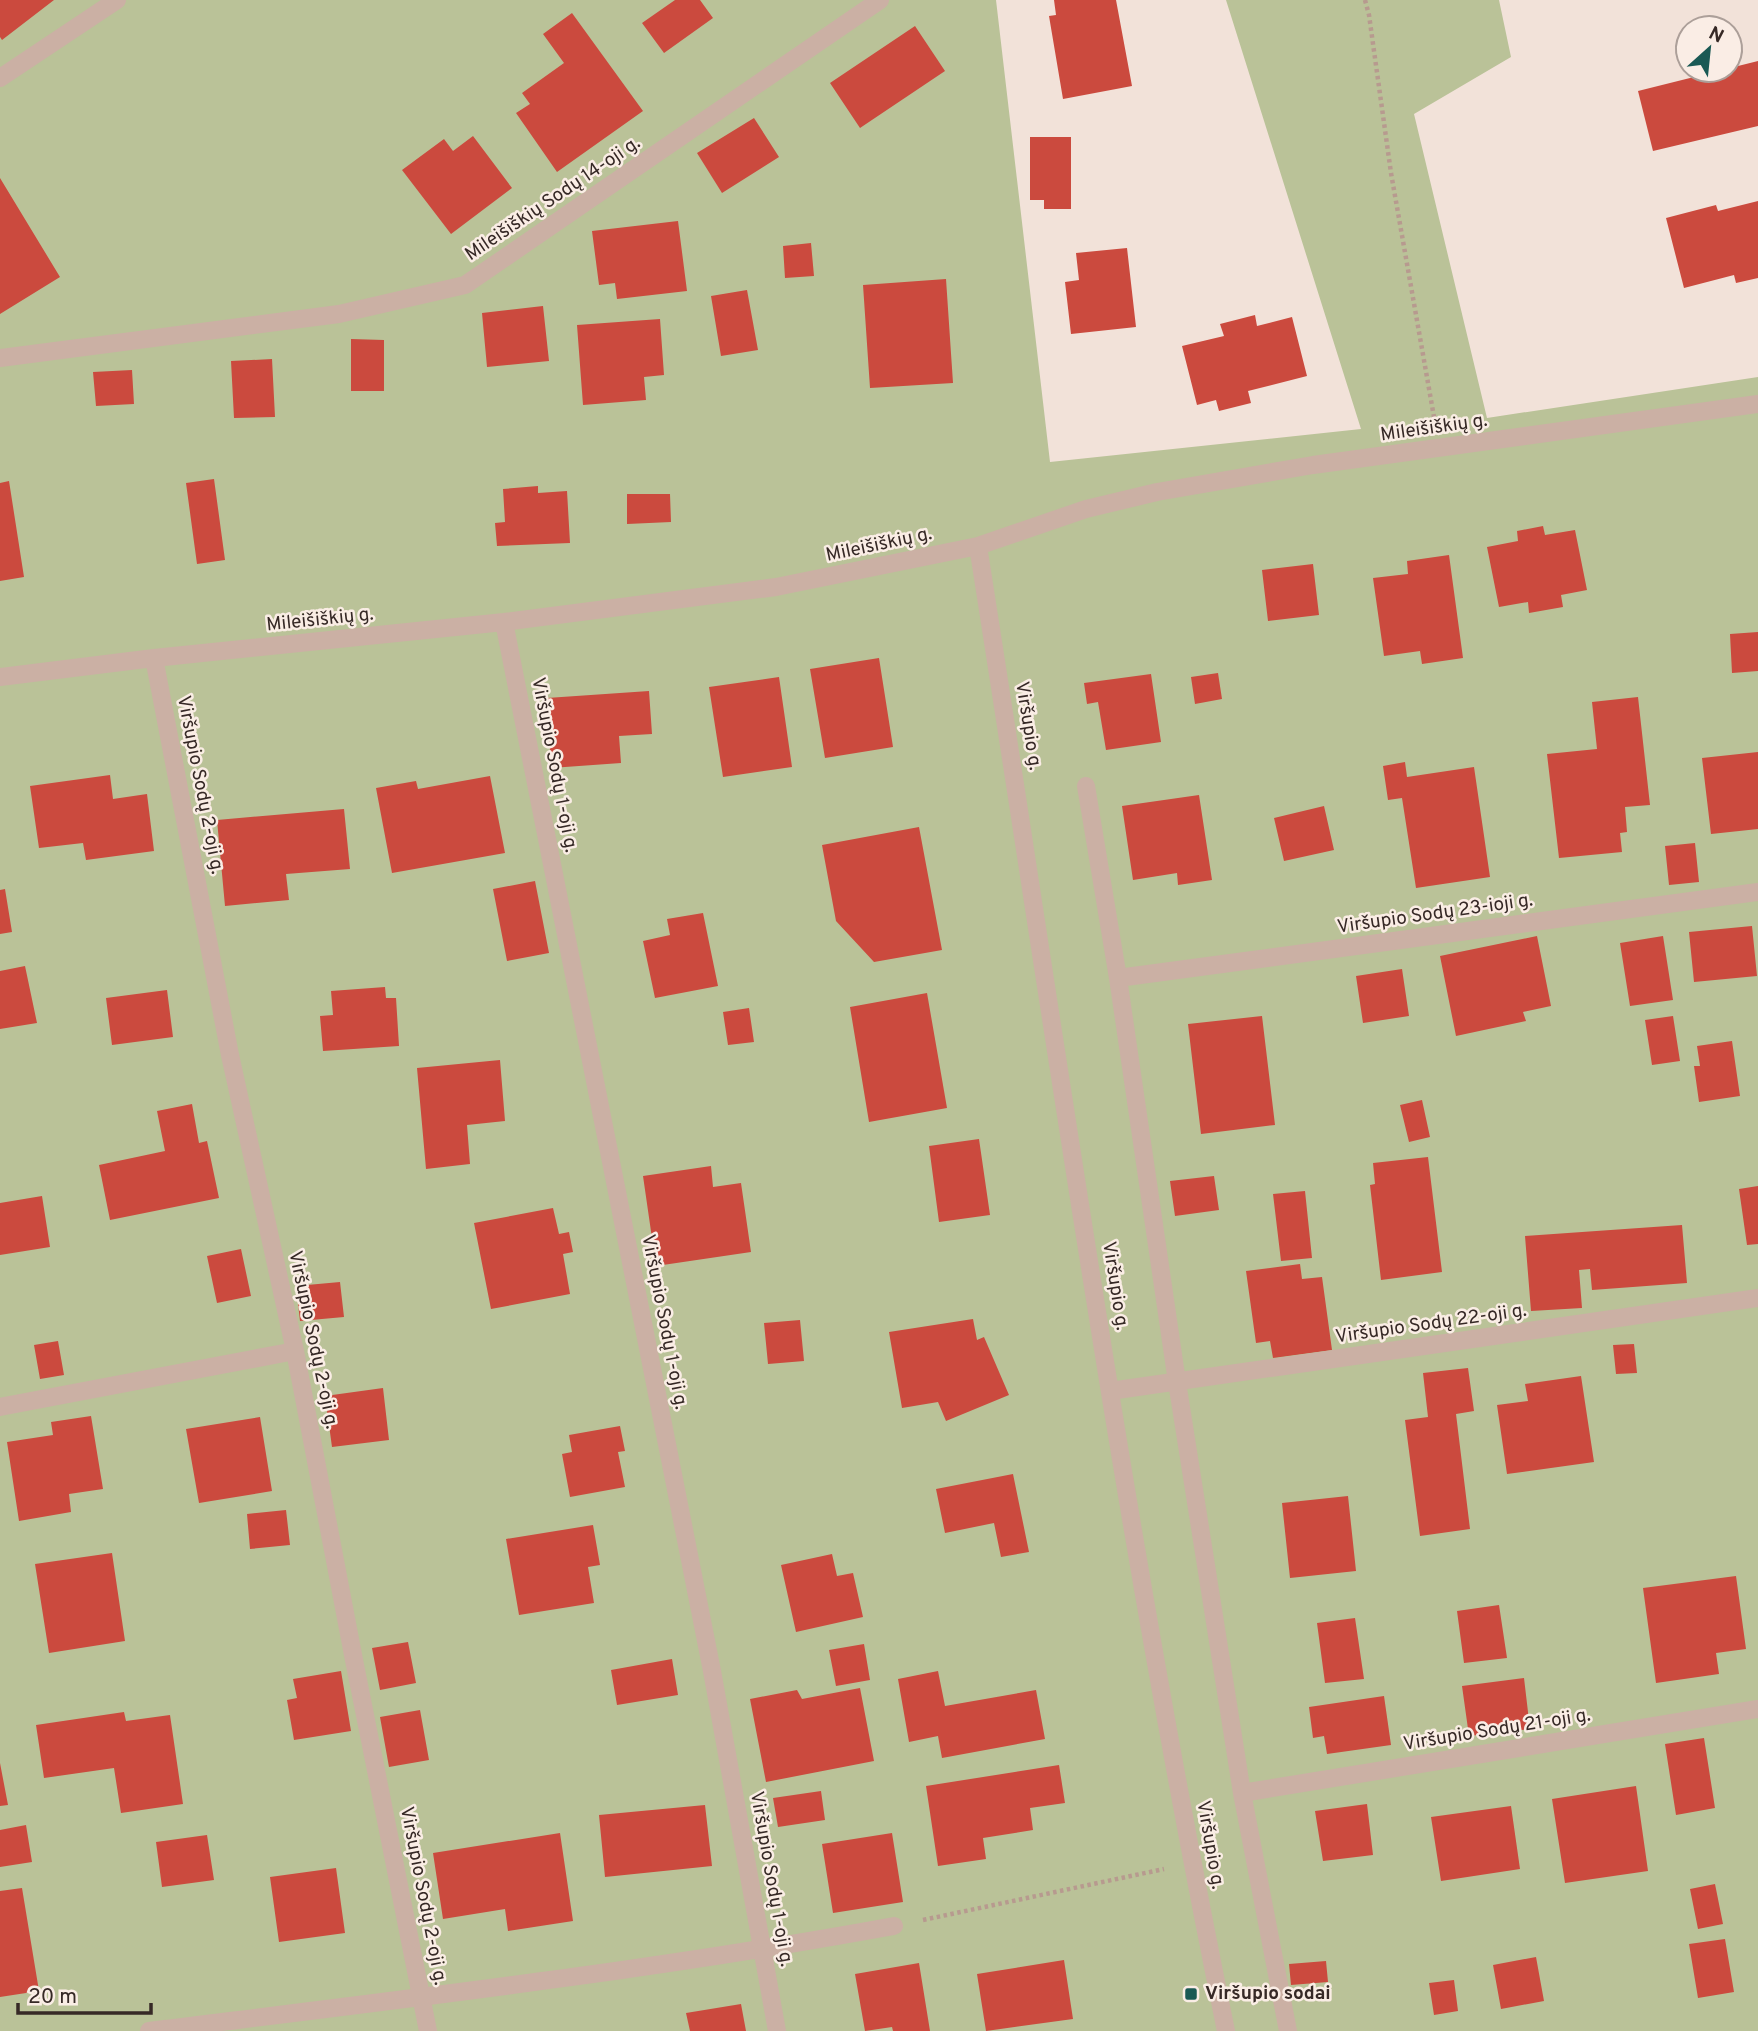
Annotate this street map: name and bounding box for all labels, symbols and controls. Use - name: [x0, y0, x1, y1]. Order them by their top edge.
- north arrow: [1674, 14, 1744, 84]
- text: N: [1704, 22, 1727, 49]
- street label: Mileišiškių Sodų 14-oji g.: [461, 131, 645, 267]
- street label: Mileišiškių g.: [1379, 409, 1489, 447]
- street label: Mileišiškių g.: [824, 522, 934, 568]
- street label: Mileišiškių g.: [265, 602, 375, 638]
- street label: Viršupio Sodų 1-oji g.: [525, 676, 583, 854]
- street label: Viršupio g.: [1009, 680, 1047, 772]
- street label: Viršupio Sodų 2-oji g.: [171, 694, 229, 876]
- street label: Viršupio Sodų 23-ioji g.: [1336, 888, 1534, 940]
- street label: Viršupio Sodų 1-oji g.: [635, 1233, 693, 1411]
- street label: Viršupio g.: [1096, 1240, 1134, 1332]
- street label: Viršupio Sodų 2-oji g.: [282, 1249, 344, 1431]
- street label: Viršupio Sodų 22-oji g.: [1334, 1299, 1528, 1349]
- street label: Viršupio Sodų 21-oji g.: [1402, 1703, 1592, 1757]
- street label: Viršupio Sodų 1-oji g.: [744, 1789, 798, 1969]
- street label: Viršupio g.: [1190, 1799, 1230, 1891]
- street label: Viršupio Sodų 2-oji g.: [394, 1805, 452, 1987]
- scale bar: [18, 1972, 150, 2016]
- place label: Viršupio sodai: [1205, 1982, 1331, 2006]
- text: 20 m: [28, 1984, 77, 2011]
- marker: Viršupio sodai: [1183, 1986, 1199, 2002]

